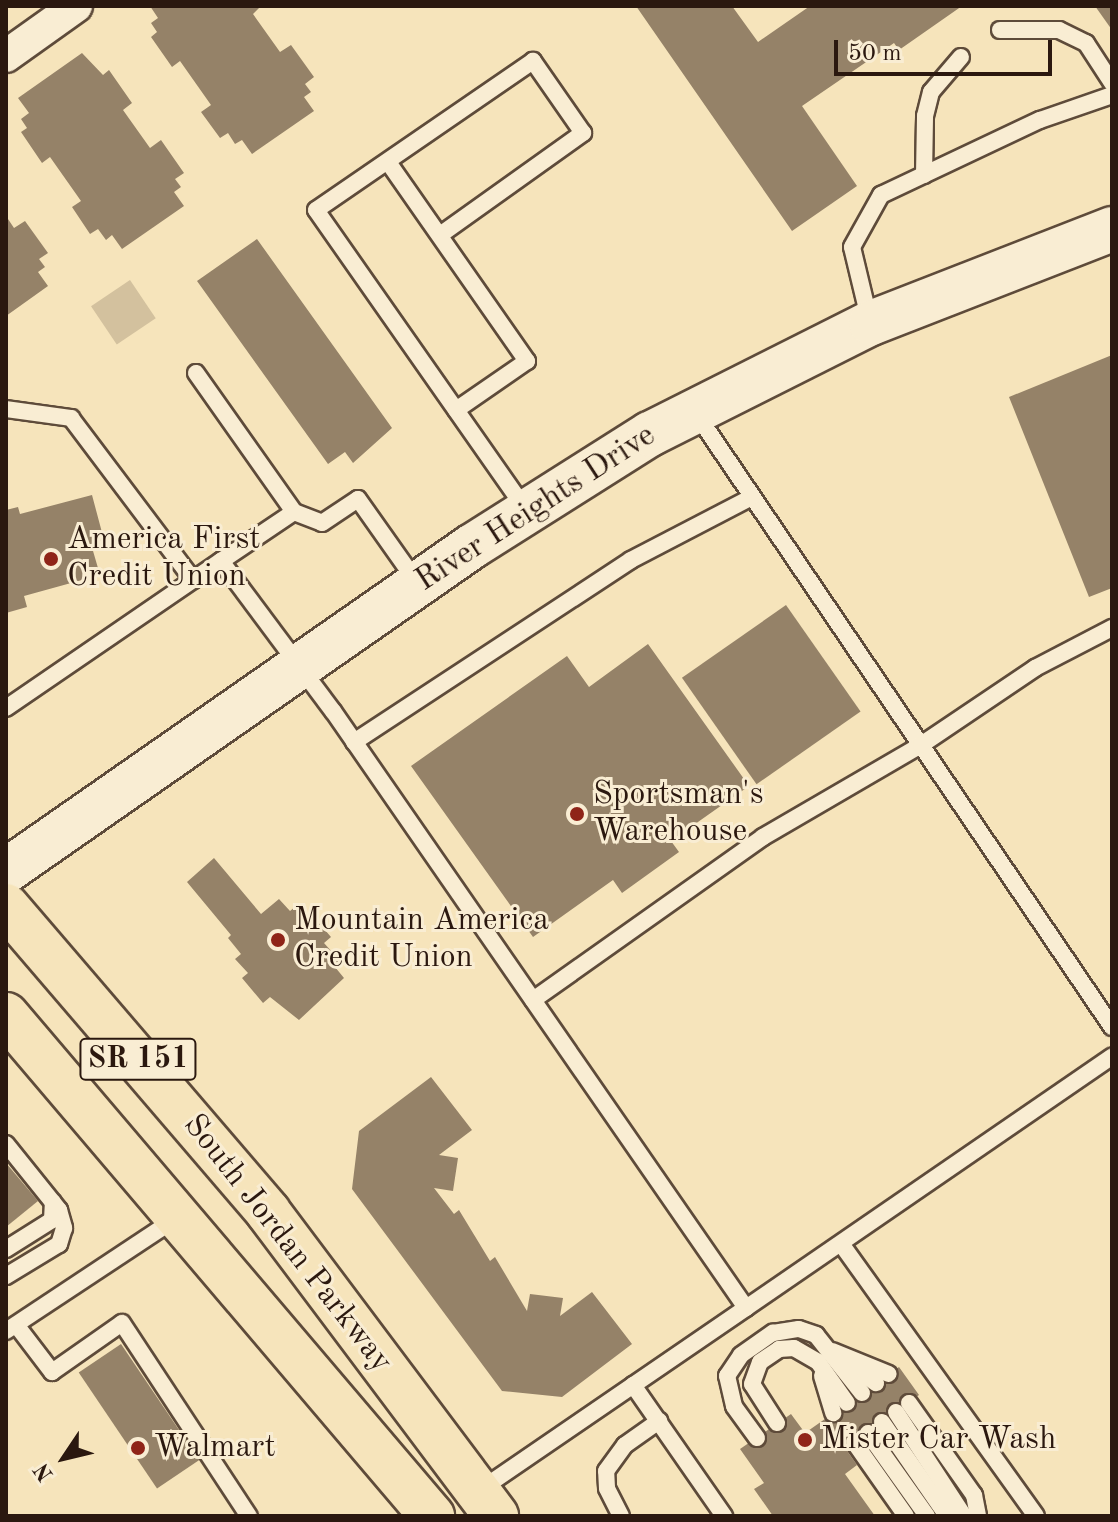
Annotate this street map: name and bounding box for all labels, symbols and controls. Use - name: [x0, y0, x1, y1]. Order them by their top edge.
- scale bar: [838, 24, 1056, 74]
- text: 50 m: [848, 42, 902, 66]
- street label: River Heights Drive: [409, 417, 663, 601]
- place label: America First Credit Union: [67, 522, 261, 597]
- marker: America First Credit Union: [42, 550, 60, 568]
- place label: Sportsman's Warehouse: [593, 777, 764, 852]
- marker: Sportsman's Warehouse: [568, 805, 586, 823]
- place label: Mountain America Credit Union: [294, 903, 549, 978]
- marker: Mountain America Credit Union: [269, 931, 287, 949]
- road number: SR 151: [78, 1033, 198, 1085]
- street label: South Jordan Parkway: [174, 1107, 400, 1381]
- north arrow: [24, 1418, 104, 1498]
- place label: Mister Car Wash: [821, 1421, 1056, 1459]
- place label: Walmart: [154, 1429, 276, 1467]
- marker: Mister Car Wash: [796, 1431, 814, 1449]
- marker: Walmart: [129, 1439, 147, 1457]
- text: N: [31, 1459, 58, 1485]

